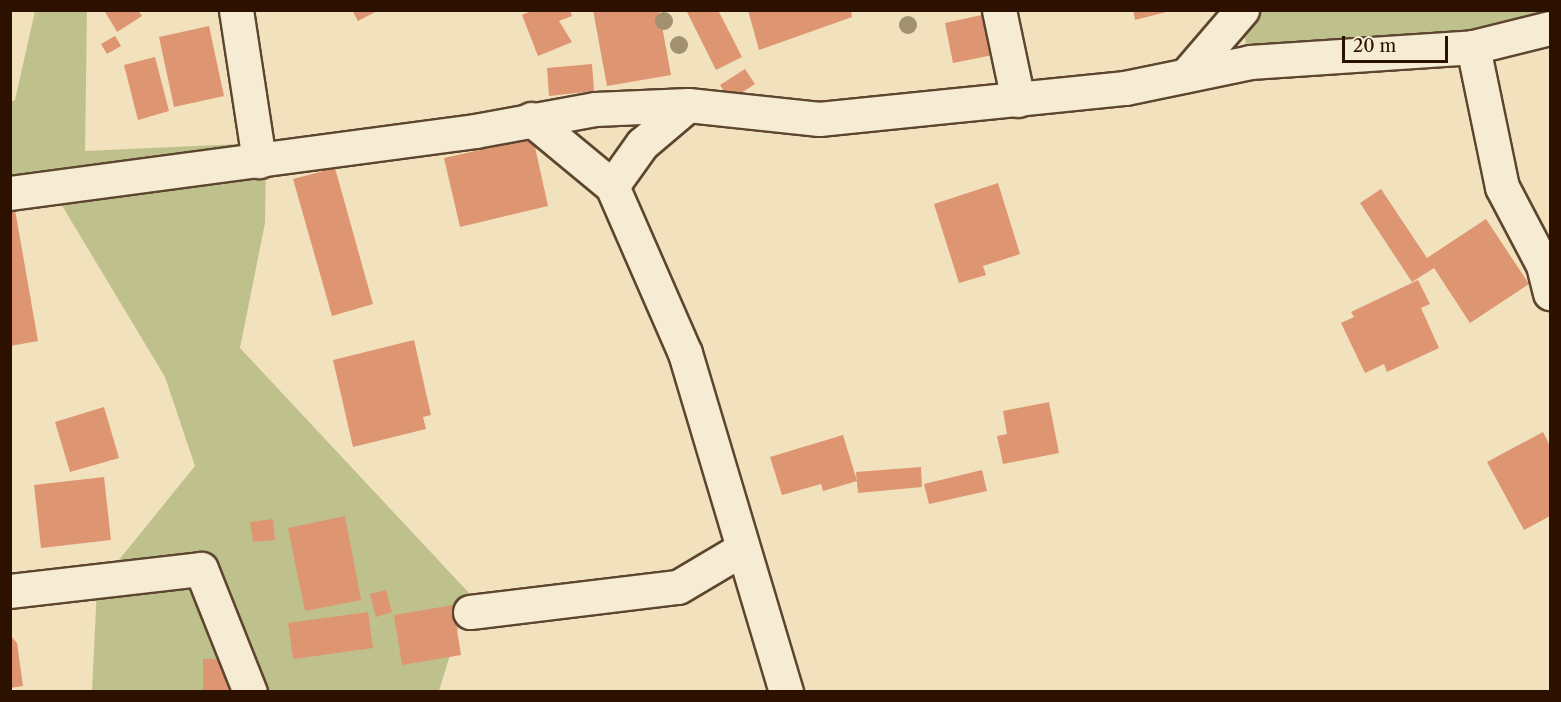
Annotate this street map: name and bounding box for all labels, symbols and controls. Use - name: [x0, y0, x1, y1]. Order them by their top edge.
- scale bar: [1345, 24, 1452, 62]
- text: 20 m: [1353, 35, 1396, 57]

